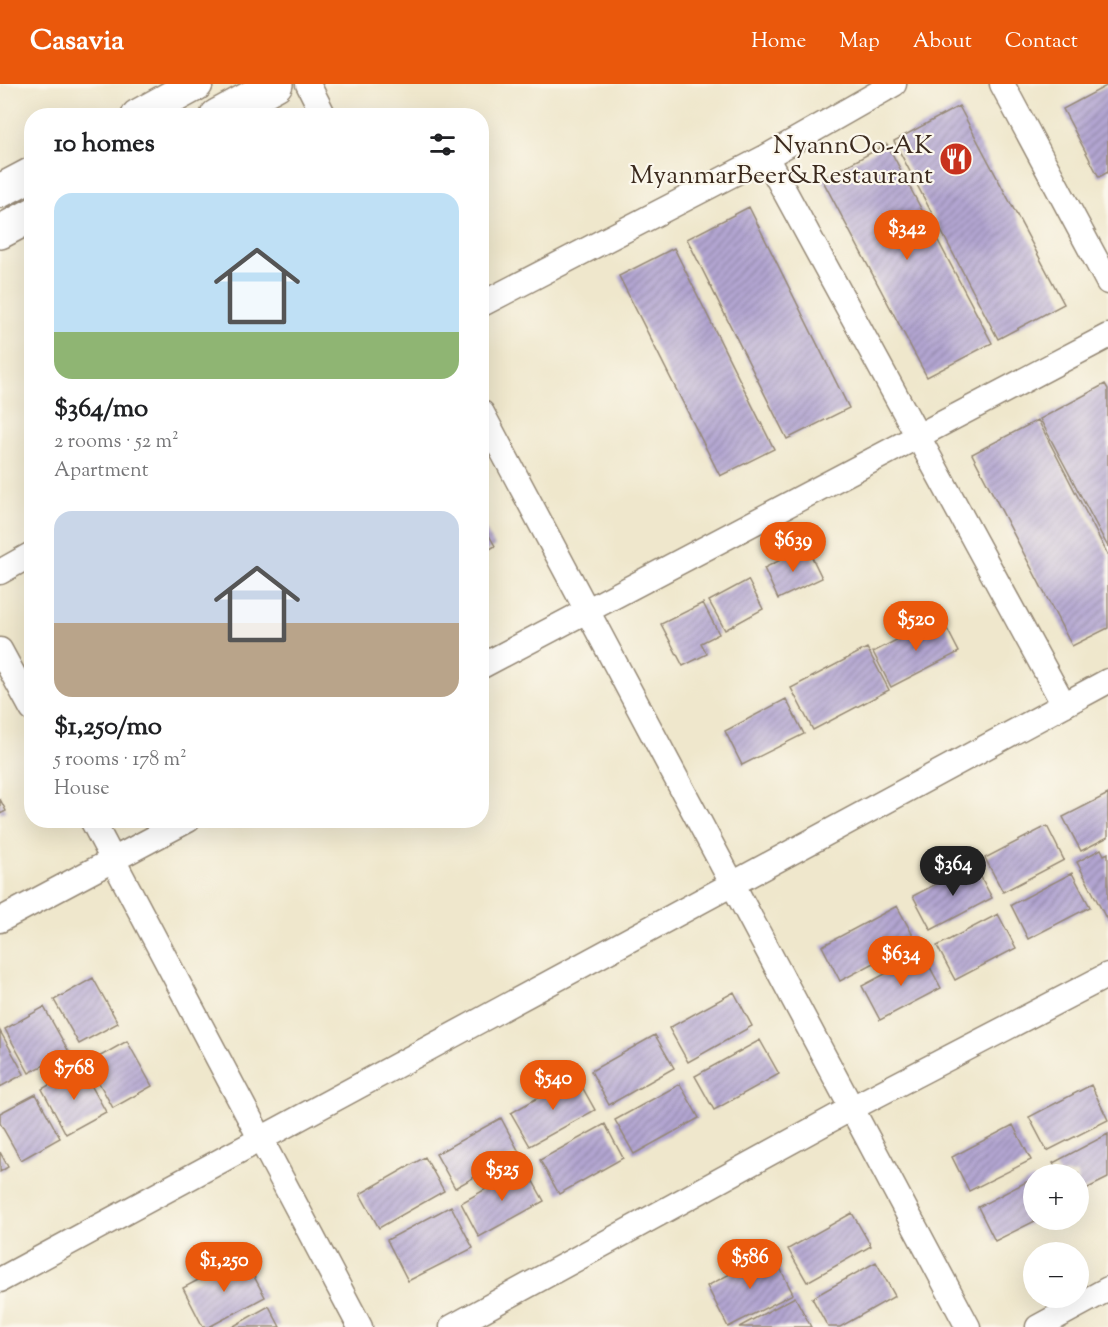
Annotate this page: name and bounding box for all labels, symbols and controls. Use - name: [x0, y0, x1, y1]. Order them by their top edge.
- text: Casavia: [30, 22, 124, 62]
- text: Home: [751, 27, 806, 57]
- text: Map: [839, 27, 880, 57]
- text: About: [913, 27, 972, 57]
- text: Contact: [1005, 27, 1078, 57]
- text: 10 homes: [54, 126, 155, 163]
- icon: filters: [426, 128, 459, 161]
- place label: NyannOo-AK MyanmarBeer&Restaurant: [630, 128, 933, 195]
- restaurant icon: NyannOo-AK MyanmarBeer&Restaurant: [938, 141, 974, 177]
- pin: $342: [871, 210, 943, 261]
- text: $342: [888, 215, 926, 244]
- icon: home: [203, 232, 311, 340]
- text: $364/mo: [54, 391, 148, 428]
- text: 2 rooms · 52 m²: [54, 428, 179, 457]
- text: Apartment: [54, 457, 149, 486]
- pin: $639: [757, 522, 829, 573]
- text: $639: [774, 527, 812, 556]
- icon: home: [203, 550, 311, 658]
- pin: $520: [880, 601, 952, 652]
- text: $520: [897, 606, 935, 635]
- text: $1,250/mo: [54, 709, 162, 746]
- text: 5 rooms · 178 m²: [54, 746, 187, 775]
- text: House: [54, 775, 109, 804]
- pin: $364: [917, 846, 989, 897]
- text: $364: [934, 851, 972, 880]
- pin: $634: [865, 936, 937, 987]
- text: $634: [882, 941, 920, 970]
- pin: $768: [38, 1050, 110, 1101]
- text: $768: [54, 1055, 94, 1084]
- pin: $540: [517, 1060, 589, 1111]
- text: $540: [534, 1065, 572, 1094]
- pin: $525: [466, 1151, 538, 1202]
- text: $525: [485, 1156, 519, 1185]
- map controls: [1023, 1164, 1089, 1308]
- button: +: [1023, 1164, 1089, 1230]
- pin: $586: [714, 1239, 786, 1290]
- pin: $1,250: [175, 1242, 273, 1293]
- button: −: [1023, 1242, 1089, 1308]
- text: $586: [731, 1244, 769, 1273]
- text: $1,250: [199, 1247, 249, 1276]

